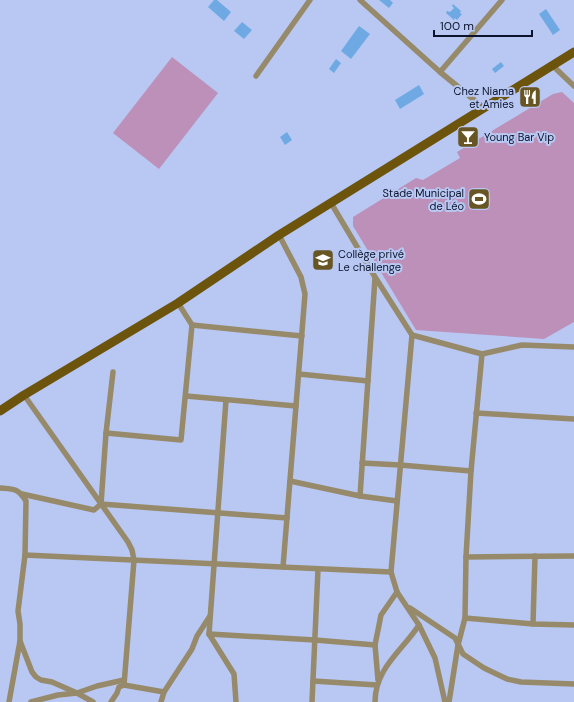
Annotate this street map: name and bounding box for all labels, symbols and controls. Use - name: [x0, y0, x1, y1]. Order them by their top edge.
- scale bar: [434, 12, 532, 38]
- text: 100 m: [440, 18, 474, 34]
- place label: Chez Niama et Amies: [454, 84, 514, 111]
- restaurant icon: Chez Niama et Amies: [517, 84, 543, 110]
- bar icon: Young Bar Vip: [455, 124, 481, 150]
- place label: Young Bar Vip: [484, 130, 554, 144]
- place label: Stade Municipal de Léo: [382, 186, 464, 213]
- sports icon: Stade Municipal de Léo: [466, 186, 492, 212]
- school or university icon: Collège privé Le challenge: [310, 247, 336, 273]
- place label: Collège privé Le challenge: [338, 247, 404, 274]

